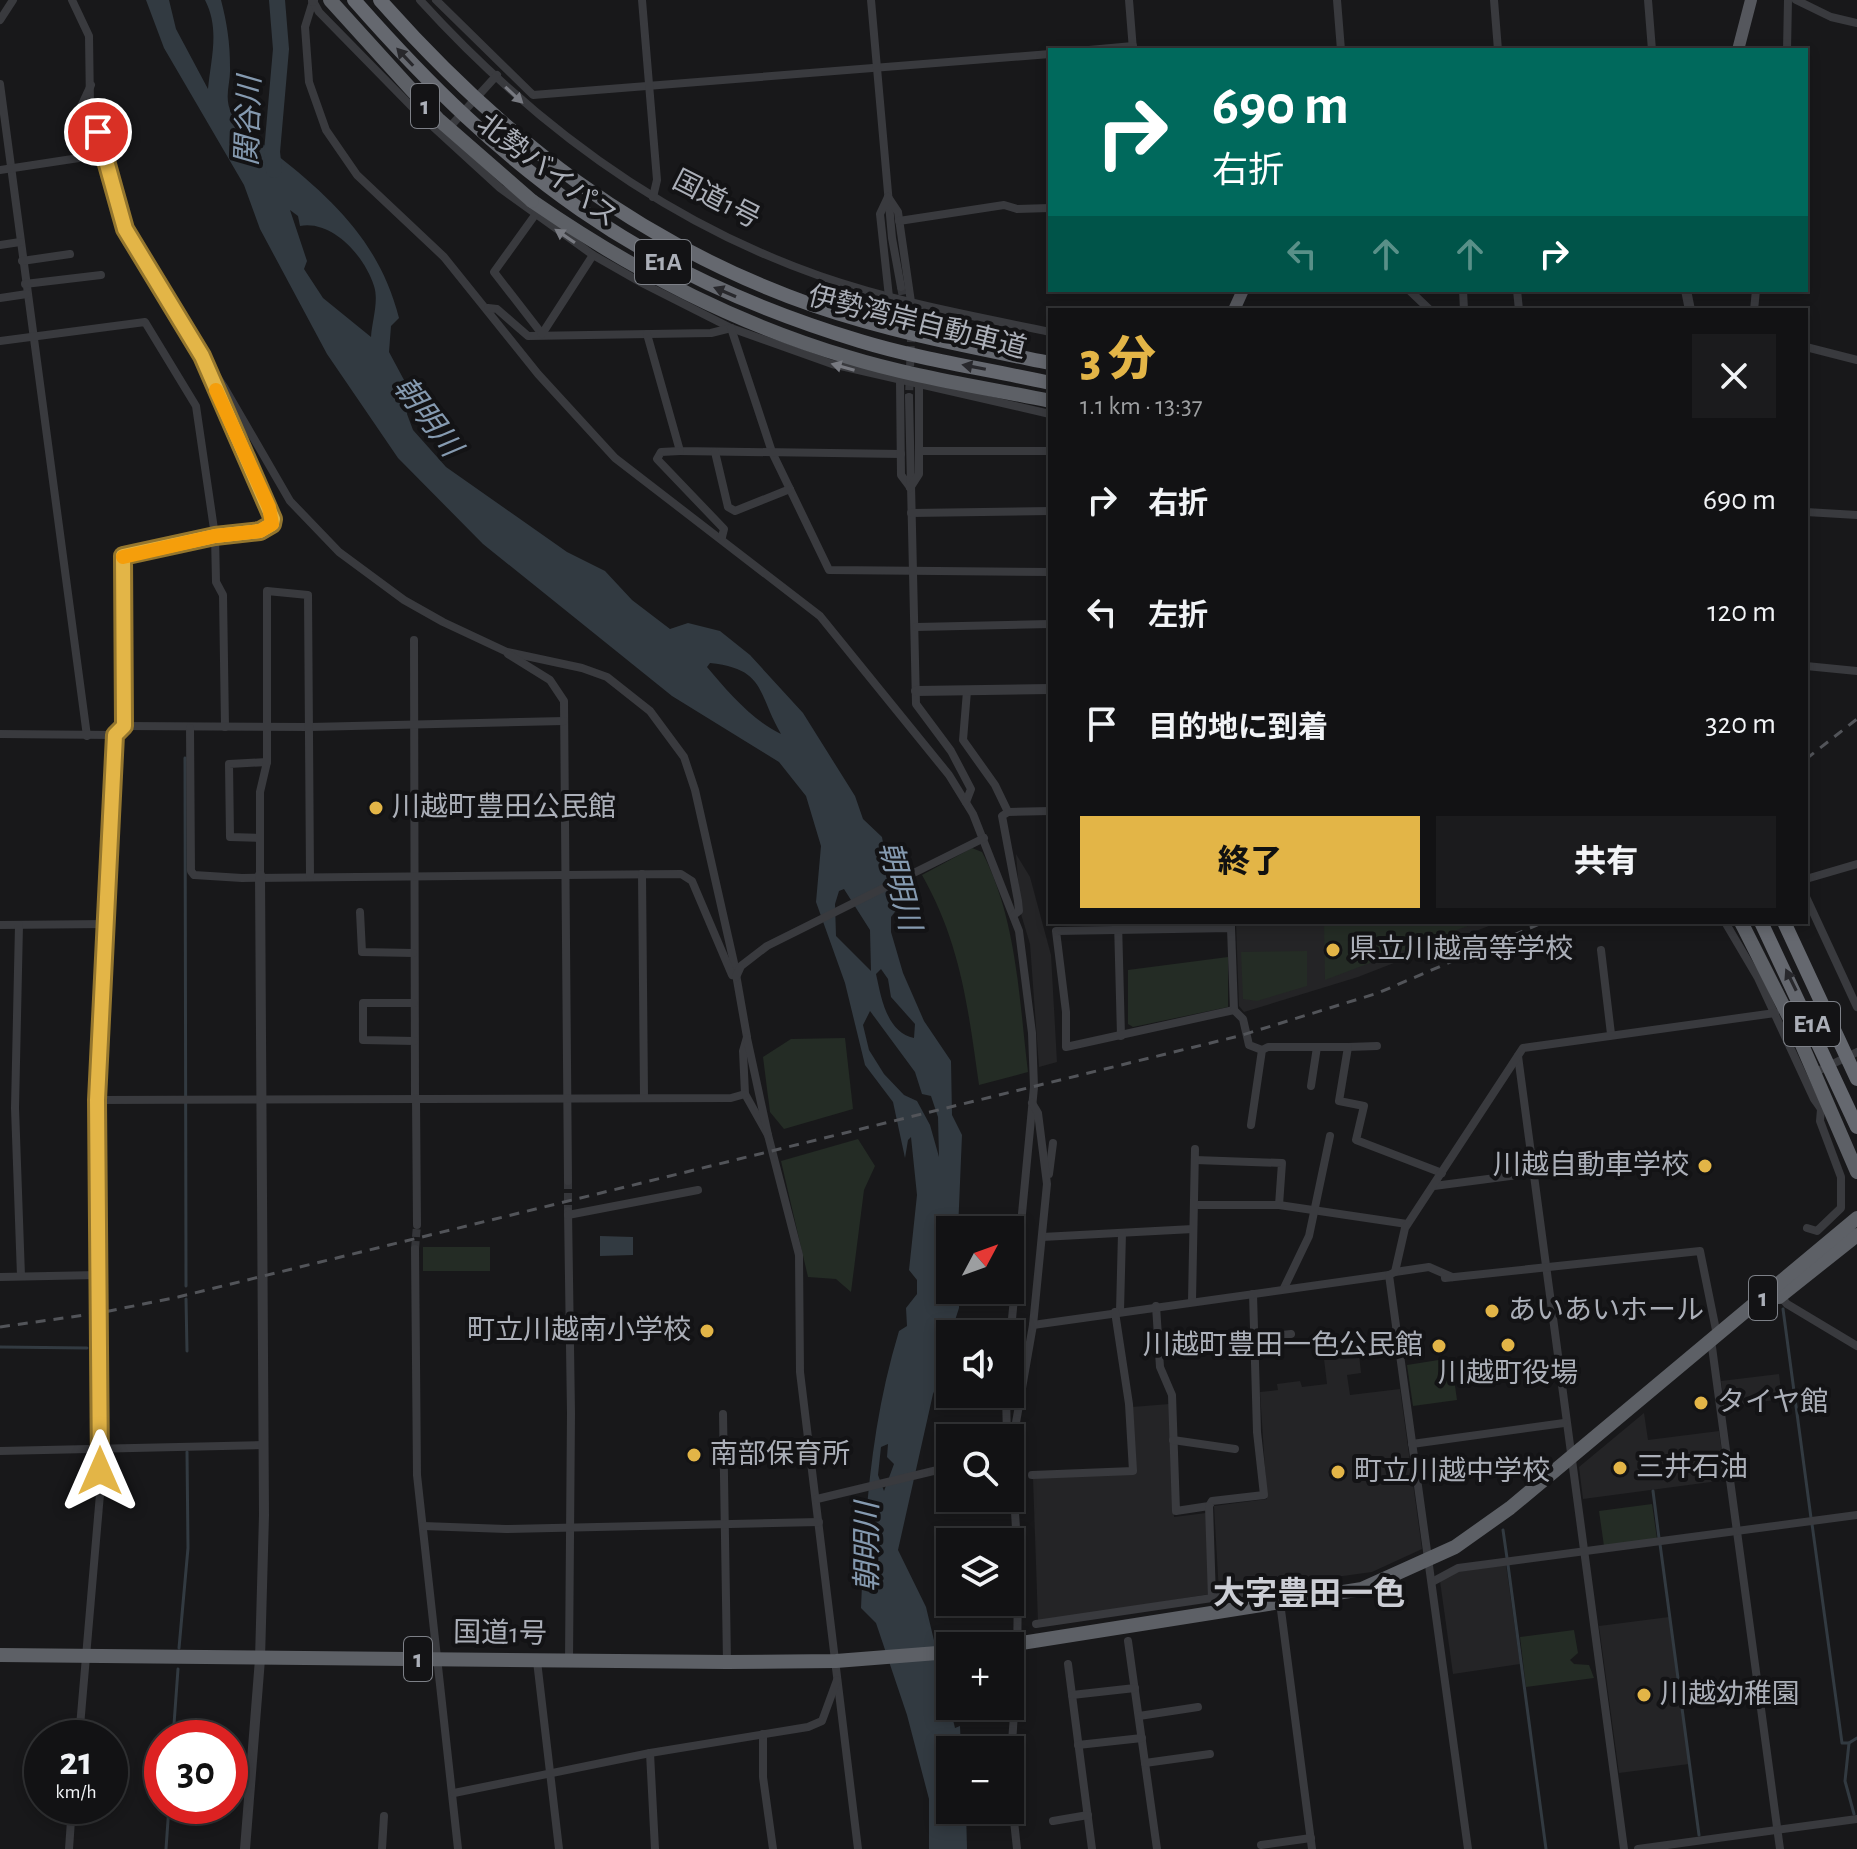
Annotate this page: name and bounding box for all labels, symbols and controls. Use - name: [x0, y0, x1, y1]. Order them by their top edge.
- one-way arrow: [397, 48, 415, 67]
- water label: 関谷川: [231, 72, 266, 166]
- text: 690 m: [1212, 78, 1349, 134]
- icon: right: [1080, 80, 1184, 184]
- road number: 1: [411, 84, 439, 128]
- one-way arrow: [504, 85, 523, 103]
- pin: [64, 98, 132, 166]
- street label: 北勢バイパス: [472, 108, 623, 233]
- icon: arrive: [76, 110, 120, 154]
- text: 右折: [1212, 153, 1284, 189]
- street label: 国道1号: [668, 164, 765, 234]
- one-way arrow: [555, 229, 576, 244]
- icon: left: [1280, 232, 1324, 276]
- icon: ahead: [1364, 232, 1408, 276]
- icon: ahead: [1448, 232, 1492, 276]
- icon: right: [1532, 232, 1576, 276]
- road number: E1A: [635, 240, 691, 284]
- street label: 伊勢湾岸自動車道: [805, 280, 1030, 364]
- one-way arrow: [713, 285, 737, 298]
- button: close: [1692, 334, 1776, 418]
- text: 3 分: [1080, 337, 1156, 385]
- one-way arrow: [830, 360, 855, 372]
- one-way arrow: [961, 360, 986, 373]
- water label: 朝明川: [388, 371, 469, 464]
- text: 1.1 km · 13:37: [1080, 393, 1203, 419]
- icon: right: [1080, 478, 1124, 522]
- text: 690 m: [1703, 485, 1776, 515]
- text: 右折: [1148, 489, 1208, 519]
- icon: left: [1080, 590, 1124, 634]
- text: 120 m: [1707, 597, 1776, 627]
- text: 左折: [1148, 601, 1208, 631]
- icon: arrive: [1080, 702, 1124, 746]
- text: 320 m: [1705, 709, 1776, 739]
- text: 目的地に到着: [1148, 713, 1328, 743]
- place label: 川越町豊田公民館: [392, 792, 616, 822]
- marker: 川越町豊田公民館: [367, 799, 385, 817]
- button: 終了: [1080, 816, 1420, 908]
- button: 共有: [1436, 816, 1776, 908]
- water label: 朝明川: [874, 838, 927, 936]
- place label: 県立川越高等学校: [1349, 934, 1573, 964]
- marker: 県立川越高等学校: [1324, 941, 1342, 959]
- one-way arrow: [1784, 968, 1797, 991]
- road number: E1A: [1784, 1002, 1840, 1046]
- place label: 川越自動車学校: [1493, 1150, 1689, 1180]
- marker: 川越自動車学校: [1696, 1157, 1714, 1175]
- north arrow: [936, 1216, 1024, 1304]
- map controls: [936, 1216, 1024, 1824]
- road number: 1: [1749, 1276, 1777, 1320]
- place label: あいあいホール: [1508, 1296, 1704, 1325]
- marker: あいあいホール: [1483, 1302, 1501, 1320]
- place label: 町立川越南小学校: [467, 1315, 691, 1345]
- button: sound: [936, 1320, 1024, 1408]
- marker: 町立川越南小学校: [698, 1322, 716, 1340]
- place label: 川越町豊田一色公民館: [1143, 1330, 1423, 1360]
- marker: 川越町役場: [1499, 1336, 1517, 1354]
- marker: 川越町豊田一色公民館: [1430, 1337, 1448, 1355]
- place label: 川越町役場: [1438, 1358, 1578, 1388]
- place label: タイヤ館: [1717, 1387, 1828, 1417]
- marker: タイヤ館: [1692, 1394, 1710, 1412]
- button: search: [936, 1424, 1024, 1512]
- position arrow: [58, 1429, 142, 1513]
- place label: 南部保育所: [710, 1439, 850, 1469]
- marker: 南部保育所: [685, 1446, 703, 1464]
- place label: 三井石油: [1636, 1452, 1748, 1482]
- place label: 町立川越中学校: [1354, 1456, 1550, 1486]
- marker: 三井石油: [1611, 1459, 1629, 1477]
- marker: 町立川越中学校: [1329, 1463, 1347, 1481]
- water label: 朝明川: [851, 1499, 883, 1592]
- button: layers: [936, 1528, 1024, 1616]
- district label: 大字豊田一色: [1213, 1576, 1405, 1610]
- street label: 国道1号: [453, 1617, 547, 1649]
- button: +: [936, 1632, 1024, 1720]
- road number: 1: [404, 1637, 432, 1681]
- place label: 川越幼稚園: [1660, 1679, 1800, 1709]
- marker: 川越幼稚園: [1635, 1686, 1653, 1704]
- speed limit sign: 30: [144, 1720, 248, 1824]
- button: −: [936, 1736, 1024, 1824]
- text: 21: [59, 1742, 93, 1782]
- text: km/h: [55, 1782, 97, 1802]

